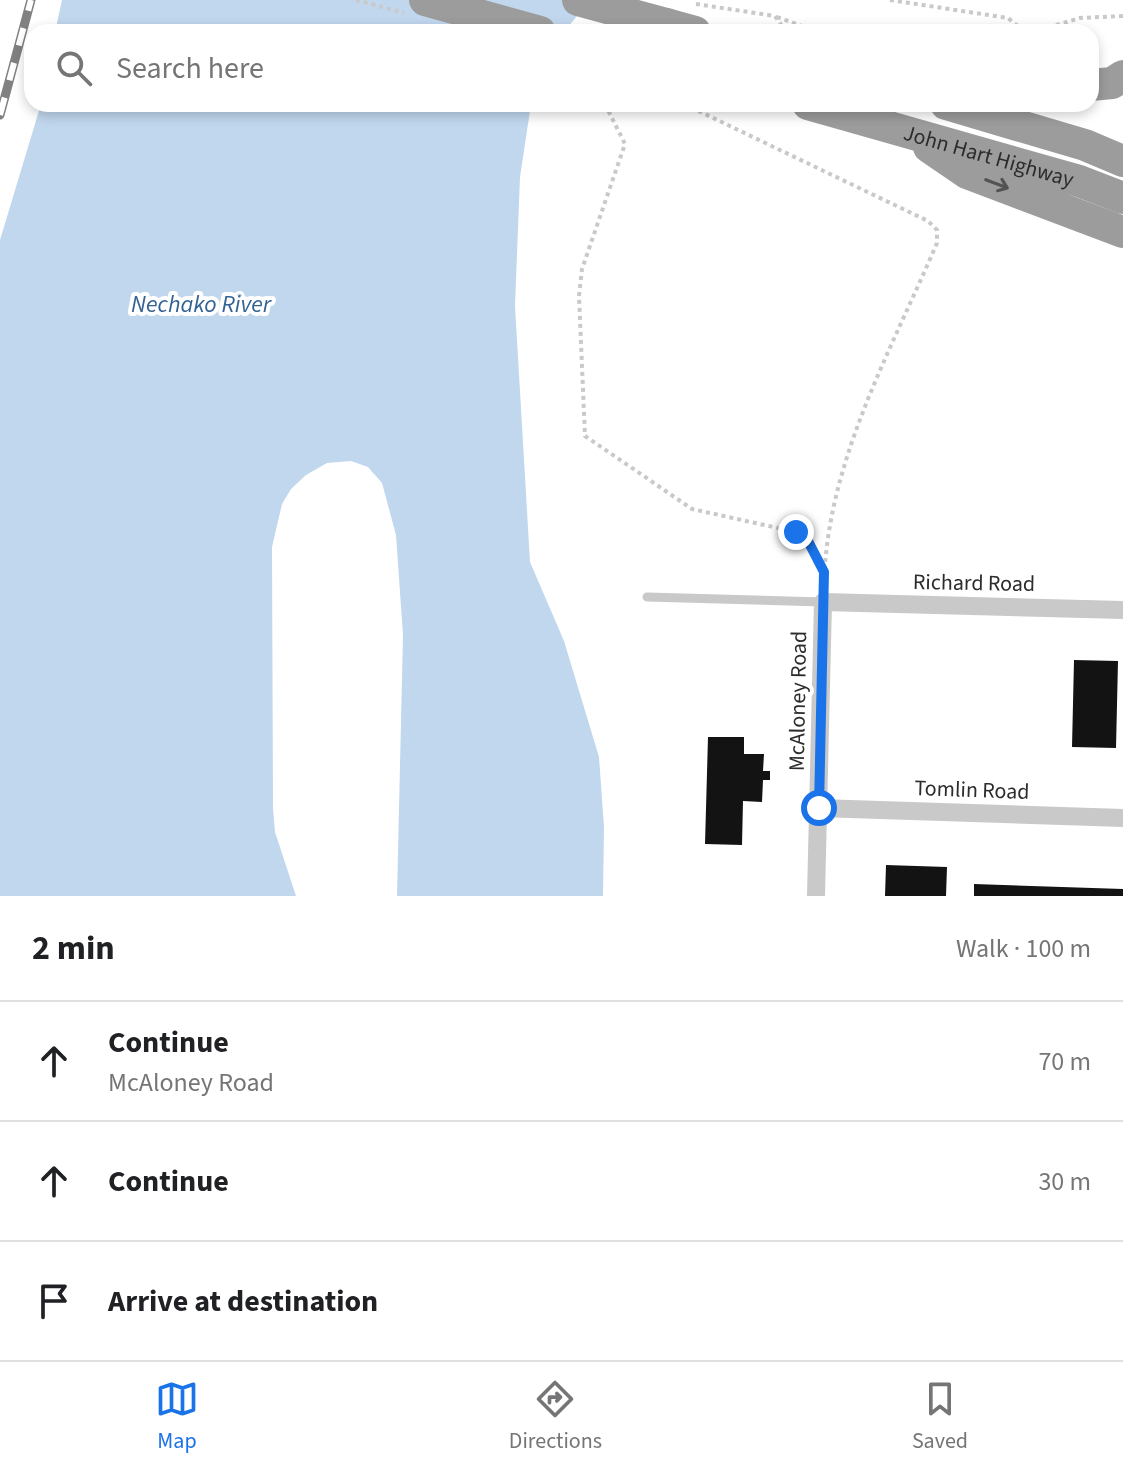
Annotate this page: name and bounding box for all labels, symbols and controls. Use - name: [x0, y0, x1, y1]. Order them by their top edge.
- search box: [24, 24, 1099, 112]
- icon: search: [52, 46, 96, 90]
- text: Search here: [116, 47, 264, 90]
- street label: John Hart Highway: [900, 117, 1078, 196]
- one-way arrow: [984, 178, 1009, 192]
- water label: Nechako River: [131, 287, 273, 322]
- route end: [778, 514, 814, 550]
- street label: Richard Road: [913, 566, 1035, 600]
- street label: McAloney Road: [781, 631, 815, 772]
- street label: Tomlin Road: [914, 772, 1030, 808]
- route start: [801, 790, 837, 826]
- text: 2 min: [32, 924, 115, 973]
- text: Walk · 100 m: [956, 930, 1091, 967]
- text: Continue: [108, 1021, 229, 1064]
- icon: ahead: [32, 1039, 76, 1083]
- text: 70 m: [1038, 1043, 1091, 1080]
- text: McAloney Road: [108, 1064, 274, 1101]
- icon: ahead: [32, 1159, 76, 1203]
- text: Continue: [108, 1160, 229, 1203]
- text: 30 m: [1038, 1163, 1091, 1200]
- icon: arrive: [32, 1279, 76, 1323]
- text: Arrive at destination: [108, 1280, 378, 1323]
- tab: Map: [155, 1377, 199, 1457]
- tab: Directions: [509, 1377, 602, 1457]
- tab: Saved: [912, 1377, 968, 1457]

